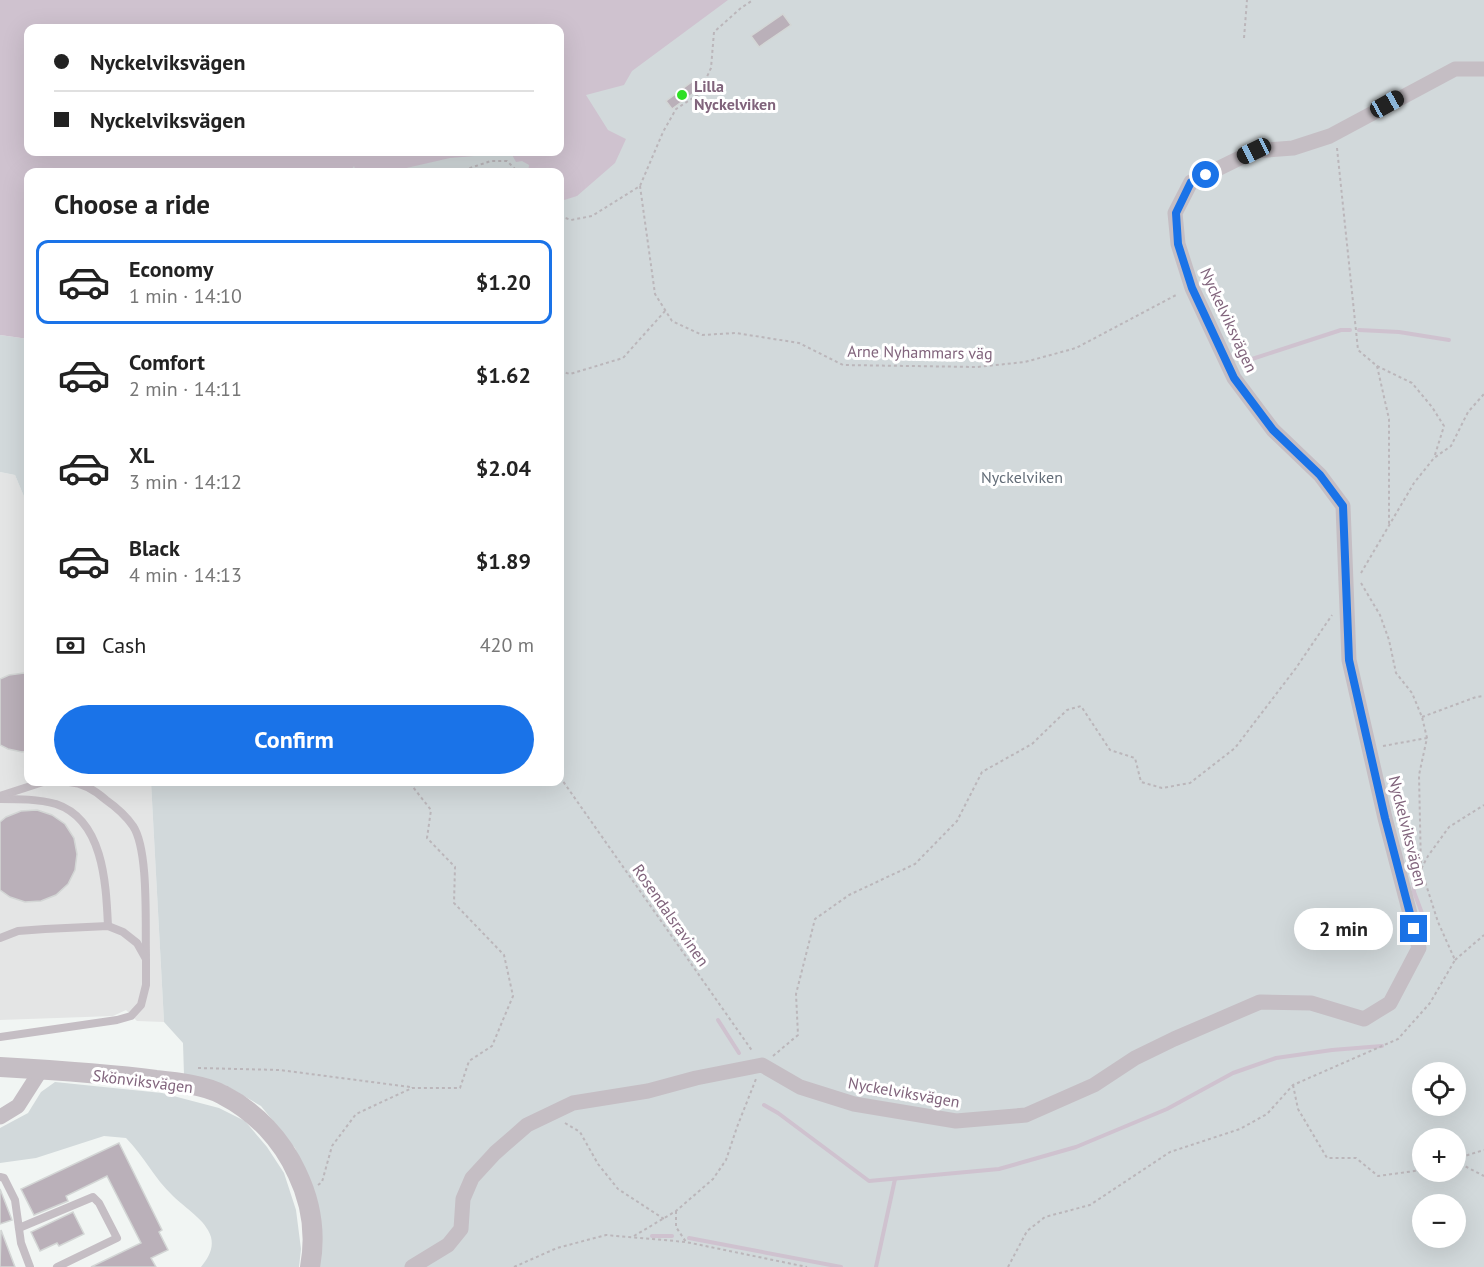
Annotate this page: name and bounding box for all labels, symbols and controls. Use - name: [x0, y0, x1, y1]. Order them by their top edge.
- text: Nyckelviksvägen: [90, 48, 245, 76]
- place label: Lilla Nyckelviken: [694, 76, 776, 114]
- car: [1367, 87, 1407, 121]
- marker: Lilla Nyckelviken: [675, 88, 689, 102]
- text: Nyckelviksvägen: [90, 106, 245, 134]
- car: [1234, 135, 1274, 167]
- route start: [1192, 161, 1219, 188]
- text: Choose a ride: [54, 187, 210, 221]
- icon: car: [57, 255, 111, 309]
- text: Economy: [129, 255, 213, 283]
- street label: Nyckelviksvägen: [1196, 265, 1262, 375]
- text: $1.20: [476, 268, 531, 296]
- text: 1 min · 14:10: [129, 283, 242, 309]
- street label: Arne Nyhammars väg: [847, 341, 993, 363]
- icon: car: [57, 348, 111, 402]
- text: Comfort: [129, 348, 205, 376]
- text: $1.62: [476, 361, 531, 389]
- text: 2 min · 14:11: [129, 376, 242, 402]
- icon: car: [57, 441, 111, 495]
- text: XL: [129, 441, 154, 469]
- text: $2.04: [476, 454, 531, 482]
- park label: Nyckelviken: [981, 467, 1063, 487]
- text: 3 min · 14:12: [129, 469, 242, 495]
- icon: car: [57, 534, 111, 588]
- text: Black: [129, 534, 180, 562]
- text: $1.89: [476, 547, 531, 575]
- text: 4 min · 14:13: [129, 562, 242, 588]
- icon: cash: [54, 629, 87, 662]
- text: Cash: [102, 631, 146, 659]
- text: 420 m: [480, 632, 534, 658]
- button: Confirm: [54, 705, 534, 774]
- street label: Nyckelviksvägen: [1385, 774, 1431, 888]
- street label: Rosendalsravinen: [628, 860, 714, 970]
- callout: 2 min: [1294, 908, 1393, 950]
- route end: [1400, 915, 1427, 942]
- text: 2 min: [1319, 916, 1368, 942]
- map controls: [1412, 1062, 1466, 1248]
- button: locate: [1412, 1062, 1466, 1116]
- street label: Skönviksvägen: [92, 1065, 194, 1097]
- street label: Nyckelviksvägen: [847, 1072, 961, 1112]
- button: +: [1412, 1128, 1466, 1182]
- button: −: [1412, 1194, 1466, 1248]

